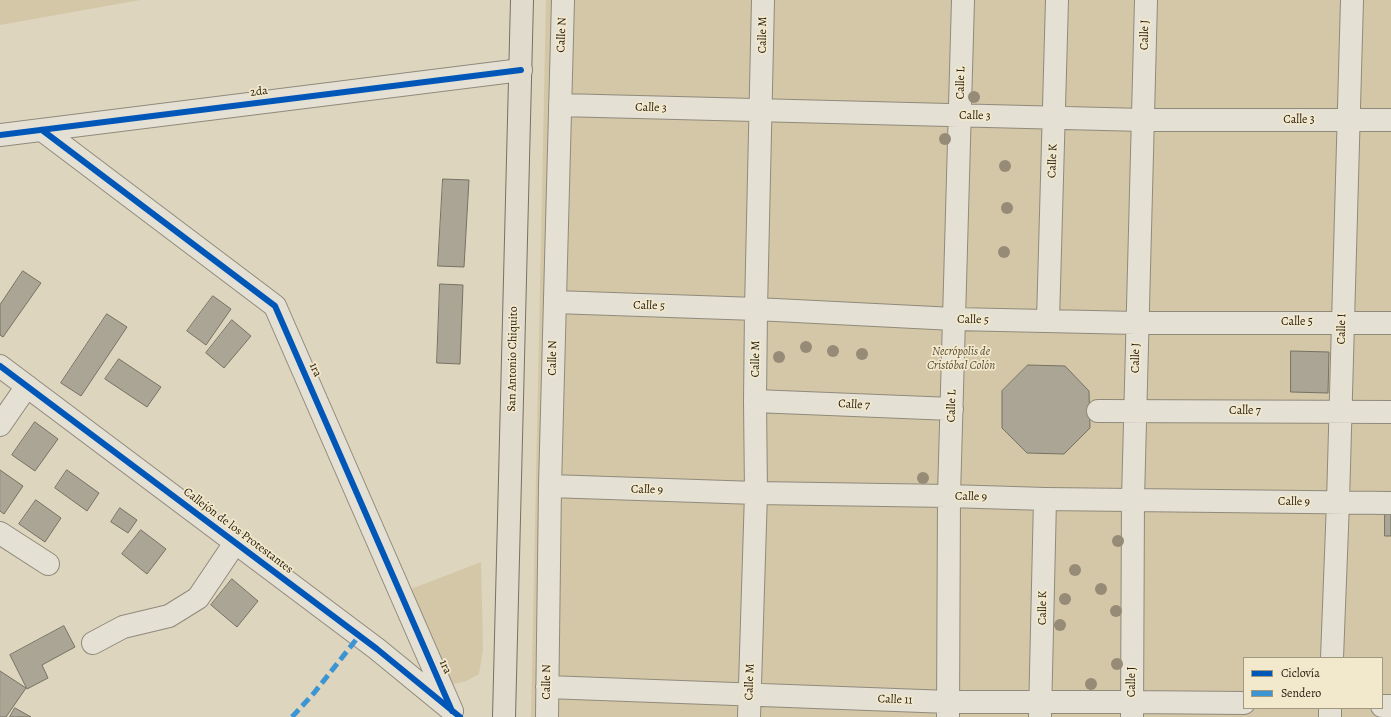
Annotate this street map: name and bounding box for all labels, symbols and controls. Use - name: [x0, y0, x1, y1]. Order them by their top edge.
- street label: Calle M: [755, 16, 771, 54]
- street label: Calle N: [554, 17, 570, 53]
- street label: Calle J: [1138, 20, 1152, 50]
- street label: Calle L: [954, 66, 968, 100]
- street label: 2da: [249, 84, 269, 100]
- street label: Calle 3: [635, 100, 667, 116]
- street label: Calle 3: [959, 109, 991, 123]
- street label: Calle 3: [1283, 113, 1315, 127]
- street label: Calle K: [1045, 144, 1061, 178]
- street label: Calle 5: [633, 298, 665, 314]
- street label: San Antonio Chiquito: [505, 306, 521, 412]
- street label: Calle 5: [957, 313, 989, 327]
- street label: Calle I: [1335, 313, 1349, 345]
- street label: Calle 5: [1281, 315, 1313, 329]
- street label: Calle N: [545, 340, 561, 376]
- street label: Calle M: [748, 340, 764, 378]
- street label: Calle J: [1129, 343, 1143, 373]
- park label: Necrópolis de Cristóbal Colón: [927, 345, 995, 373]
- street label: 1ra: [306, 361, 324, 379]
- street label: Calle L: [944, 389, 960, 423]
- street label: Calle 7: [838, 397, 870, 413]
- street label: Calle 7: [1229, 404, 1261, 418]
- street label: Calle 9: [631, 482, 663, 498]
- street label: Callejón de los Protestantes: [180, 485, 296, 577]
- street label: Calle 9: [955, 489, 987, 505]
- street label: Calle 9: [1278, 495, 1310, 509]
- street label: Calle K: [1036, 591, 1050, 625]
- legend: [1243, 657, 1383, 709]
- street label: 1ra: [436, 658, 454, 676]
- street label: Calle M: [742, 663, 758, 701]
- street label: Calle N: [539, 664, 555, 700]
- text: Ciclovía: [1281, 665, 1320, 681]
- street label: Calle J: [1125, 667, 1139, 697]
- text: Sendero: [1281, 685, 1321, 701]
- street label: Calle 11: [877, 692, 913, 708]

